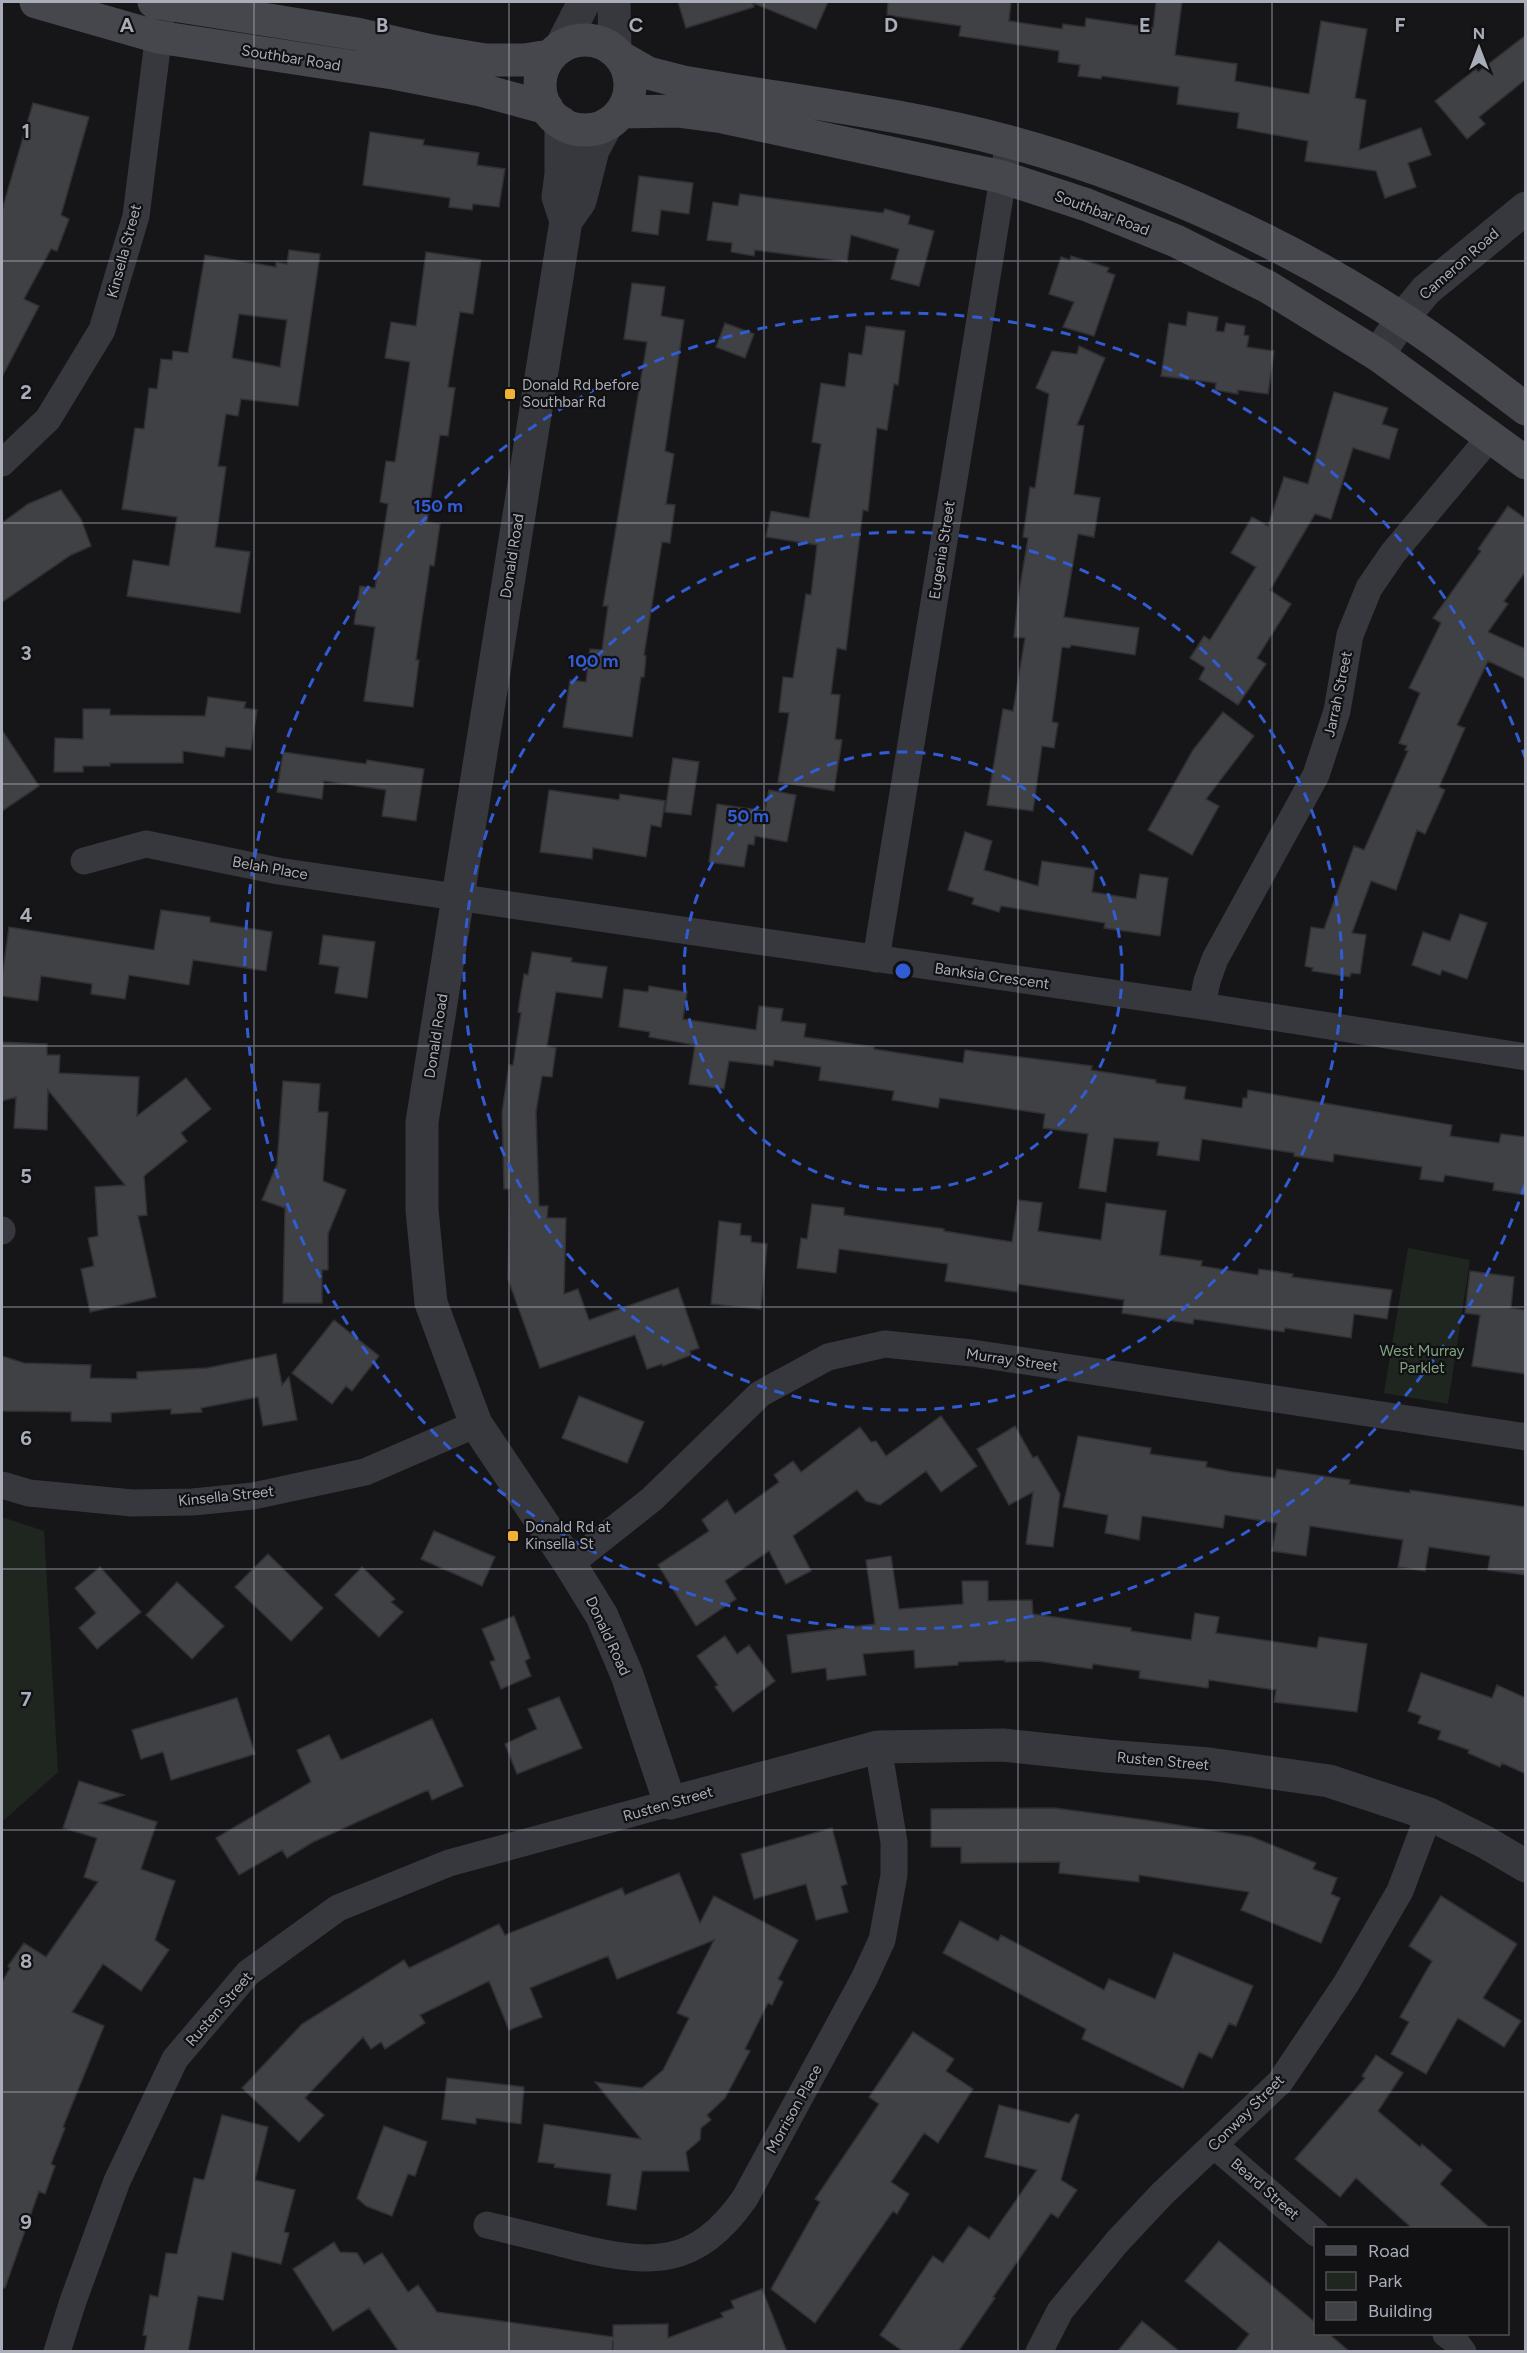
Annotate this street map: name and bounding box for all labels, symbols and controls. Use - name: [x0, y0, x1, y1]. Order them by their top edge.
- text: A: [120, 13, 135, 37]
- text: B: [376, 13, 388, 37]
- text: C: [629, 13, 643, 37]
- text: D: [884, 13, 898, 37]
- text: E: [1139, 13, 1151, 37]
- text: F: [1394, 13, 1406, 37]
- north arrow: [1449, 18, 1509, 78]
- text: N: [1473, 24, 1485, 43]
- street label: Southbar Road: [240, 41, 342, 75]
- text: 1: [22, 119, 30, 143]
- street label: Southbar Road: [1052, 187, 1152, 239]
- street label: Kinsella Street: [103, 202, 145, 300]
- street label: Cameron Road: [1415, 224, 1503, 304]
- place label: Donald Rd before Southbar Rd: [522, 376, 639, 411]
- text: 2: [20, 380, 32, 404]
- marker: Donald Rd before Southbar Rd: [503, 387, 517, 401]
- text: 150 m: [413, 495, 463, 517]
- street label: Eugenia Street: [925, 499, 959, 601]
- street label: Donald Road: [496, 512, 528, 600]
- text: 3: [20, 641, 32, 665]
- street label: Jarrah Street: [1320, 649, 1356, 739]
- text: 100 m: [568, 650, 618, 672]
- text: 50 m: [727, 805, 769, 827]
- street label: Belah Place: [231, 853, 309, 883]
- text: 4: [20, 903, 33, 927]
- street label: Banksia Crescent: [933, 959, 1051, 993]
- centre of rings: [893, 961, 913, 981]
- street label: Donald Road: [420, 992, 452, 1080]
- text: 5: [20, 1164, 32, 1188]
- park label: West Murray Parklet: [1380, 1342, 1465, 1377]
- street label: Murray Street: [965, 1345, 1059, 1375]
- text: 6: [20, 1426, 32, 1450]
- street label: Kinsella Street: [177, 1482, 275, 1510]
- place label: Donald Rd at Kinsella St: [525, 1518, 611, 1553]
- marker: Donald Rd at Kinsella St: [506, 1529, 520, 1543]
- street label: Donald Road: [582, 1594, 634, 1678]
- text: 7: [20, 1687, 32, 1711]
- street label: Rusten Street: [1116, 1748, 1210, 1774]
- street label: Rusten Street: [621, 1782, 715, 1825]
- text: 8: [20, 1949, 32, 1973]
- street label: Rusten Street: [182, 1968, 256, 2050]
- street label: Morrison Place: [762, 2061, 826, 2157]
- street label: Conway Street: [1204, 2071, 1288, 2155]
- street label: Beard Street: [1227, 2154, 1303, 2224]
- text: 9: [20, 2210, 32, 2234]
- legend: [1314, 2227, 1509, 2335]
- text: Road: [1368, 2240, 1409, 2262]
- text: Park: [1368, 2270, 1403, 2292]
- text: Building: [1368, 2300, 1433, 2322]

